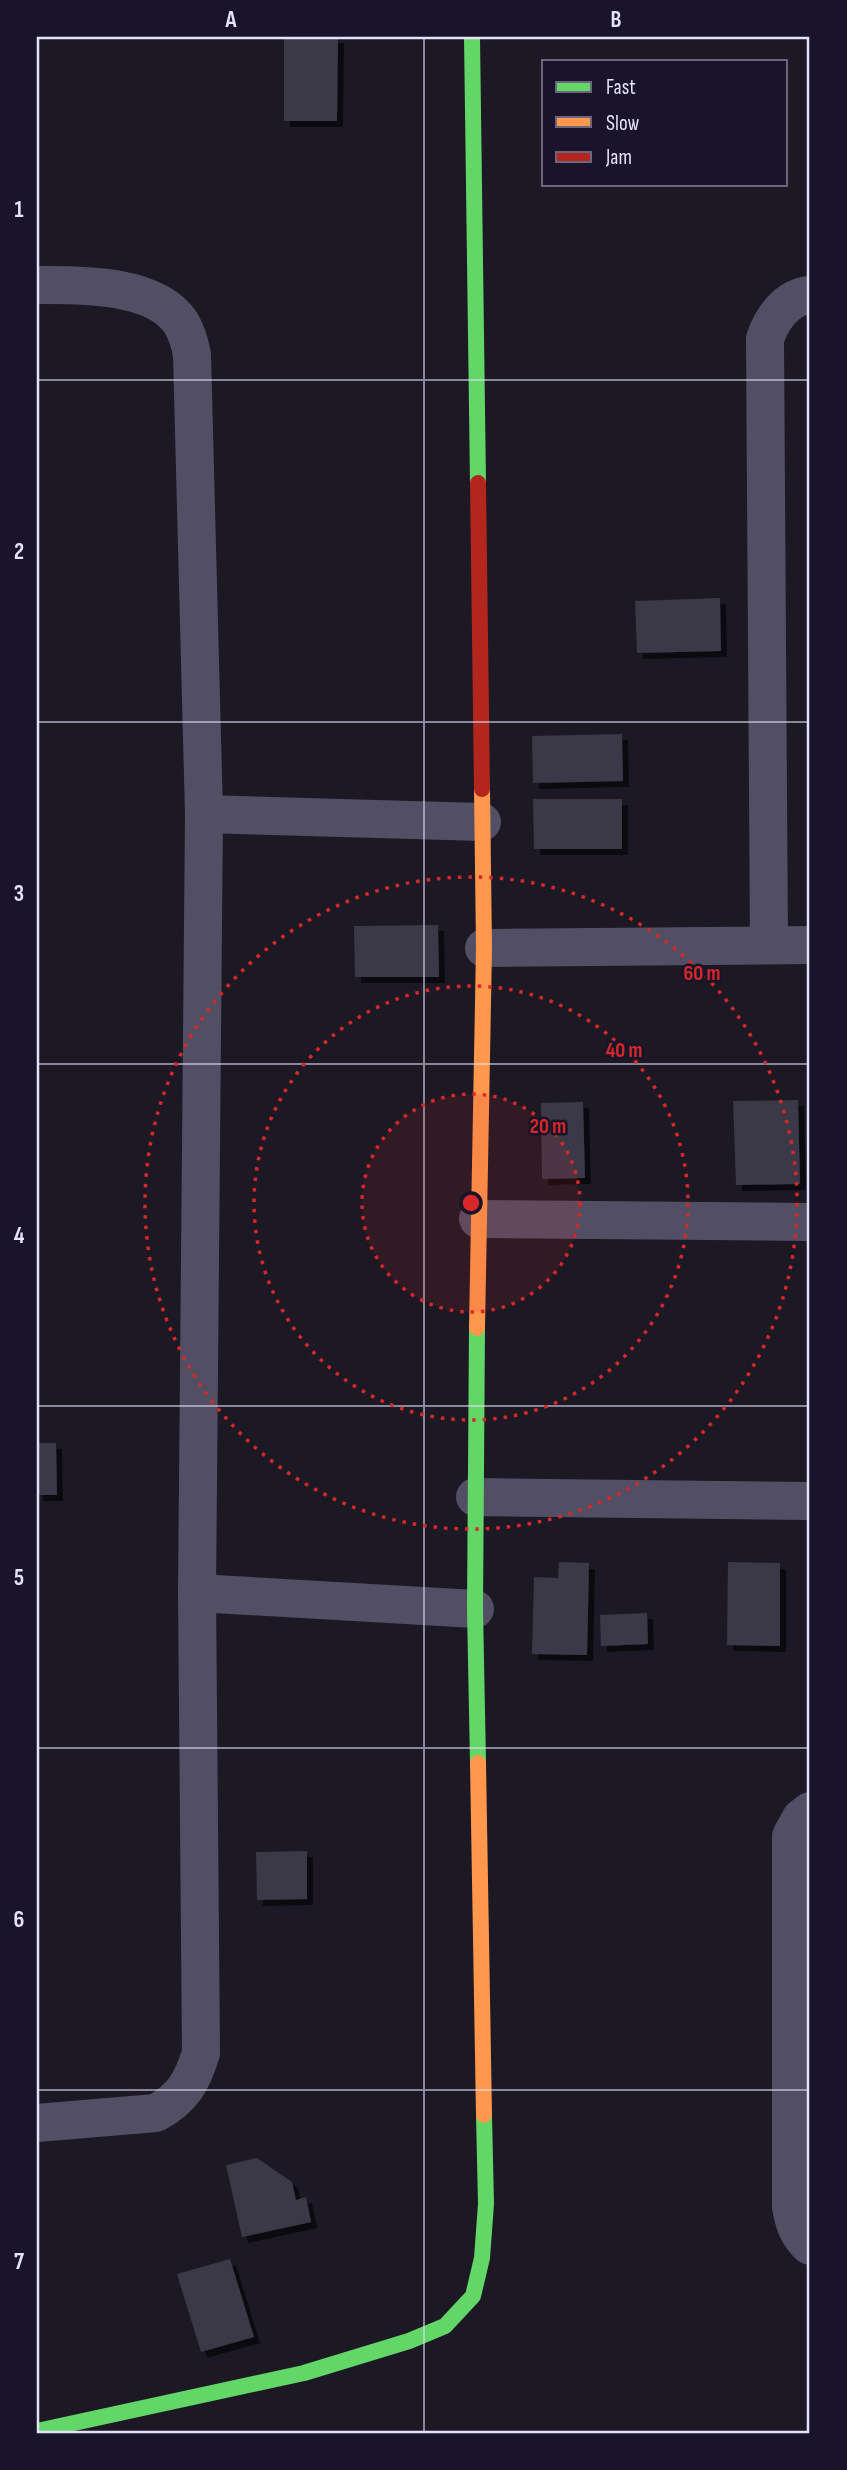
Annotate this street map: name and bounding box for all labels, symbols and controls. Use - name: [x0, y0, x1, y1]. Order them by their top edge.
- text: A: [225, 6, 238, 34]
- text: B: [611, 6, 622, 34]
- legend: [542, 60, 788, 186]
- text: Fast: [606, 75, 636, 100]
- text: Slow: [606, 111, 640, 136]
- text: Jam: [605, 145, 632, 170]
- text: 1: [14, 196, 24, 224]
- text: 2: [14, 538, 24, 566]
- text: 3: [14, 880, 24, 908]
- text: 60 m: [683, 961, 721, 986]
- text: 40 m: [606, 1038, 642, 1063]
- text: 20 m: [530, 1114, 566, 1139]
- centre of rings: [459, 1191, 483, 1215]
- text: 4: [14, 1222, 25, 1250]
- text: 5: [14, 1564, 24, 1592]
- text: 6: [14, 1906, 24, 1934]
- text: 7: [14, 2248, 24, 2276]

